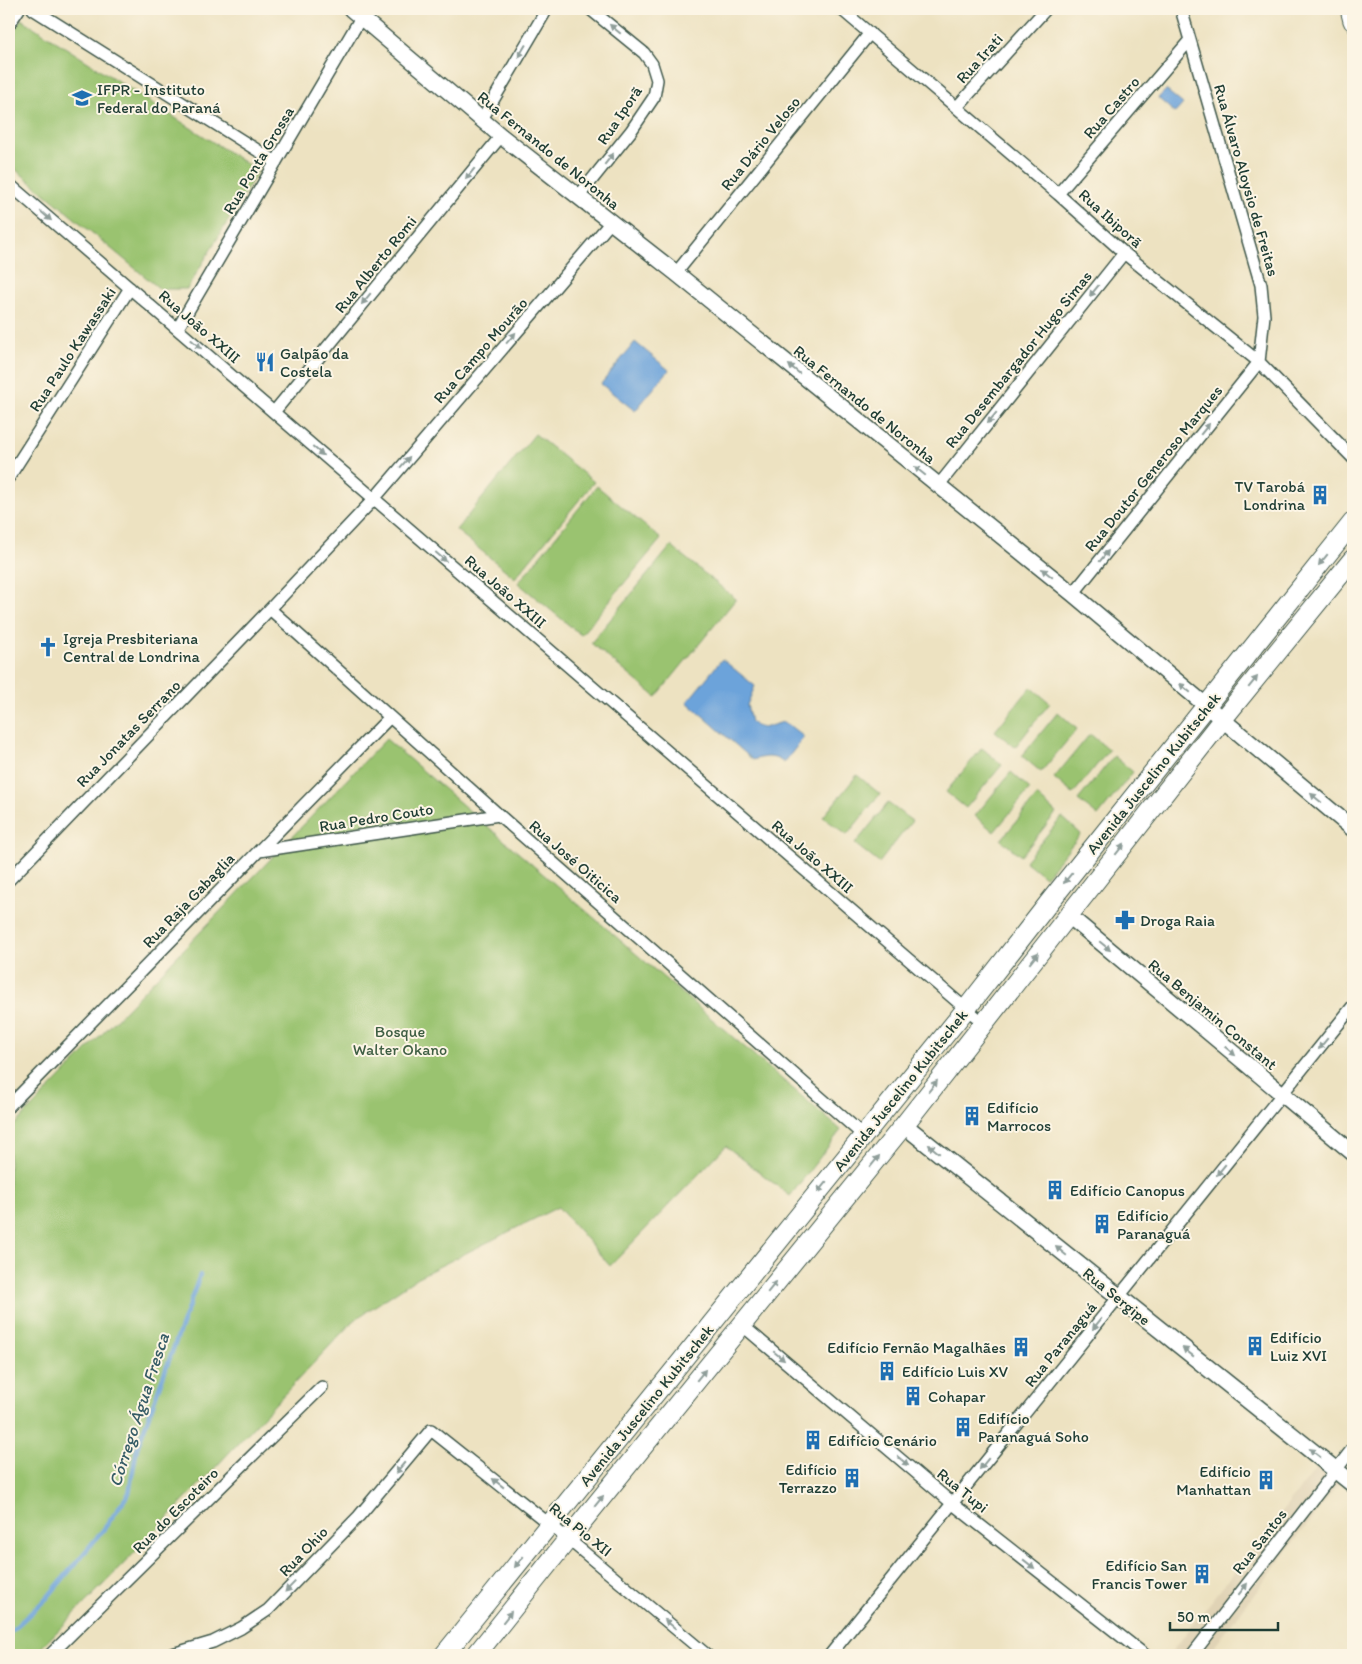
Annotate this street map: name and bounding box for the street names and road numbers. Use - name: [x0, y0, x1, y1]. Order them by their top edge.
- street label: Rua Irati: [952, 29, 1007, 87]
- street label: Rua Castro: [1079, 72, 1144, 142]
- street label: Rua Iporã: [593, 82, 646, 148]
- street label: Rua Álvaro Aloysio de Freitas: [1210, 82, 1283, 278]
- street label: Rua Fernando de Noronha: [474, 87, 624, 214]
- street label: Rua Dário Veloso: [717, 92, 804, 194]
- street label: Rua Ponta Grossa: [219, 102, 298, 218]
- street label: Rua Ibiporã: [1075, 185, 1147, 252]
- street label: Rua Alberto Romi: [330, 212, 420, 317]
- street label: Rua Desembargador Hugo Simas: [941, 267, 1096, 452]
- street label: Rua Paulo Kawassaki: [25, 283, 120, 415]
- street label: Rua João XXIII: [155, 286, 244, 367]
- street label: Rua Campo Mourão: [429, 293, 532, 407]
- street label: Rua Fernando de Noronha: [790, 341, 940, 468]
- street label: Rua Doutor Generoso Marques: [1080, 381, 1226, 555]
- street label: Rua João XXIII: [461, 551, 550, 632]
- street label: Rua Jonatas Serrano: [72, 676, 185, 791]
- street label: Avenida Juscelino Kubitschek: [1082, 688, 1225, 858]
- street label: Rua Pedro Couto: [318, 799, 434, 836]
- street label: Rua José Oiticica: [525, 816, 627, 907]
- street label: Rua João XXIII: [768, 816, 857, 897]
- street label: Rua Raja Gabaglia: [138, 849, 238, 952]
- street label: Rua Benjamin Constant: [1144, 955, 1281, 1074]
- street label: Avenida Juscelino Kubitschek: [829, 1005, 972, 1175]
- street label: Rua Sergipe: [1079, 1263, 1154, 1329]
- street label: Rua Paranaguá: [1020, 1297, 1101, 1391]
- street label: Avenida Juscelino Kubitschek: [575, 1320, 718, 1490]
- street label: Rua do Escoteiro: [128, 1463, 222, 1557]
- street label: Rua Tupi: [933, 1464, 992, 1517]
- street label: Rua Pio XII: [545, 1498, 616, 1560]
- street label: Rua Santos: [1228, 1505, 1291, 1578]
- street label: Rua Ohio: [275, 1522, 332, 1580]

